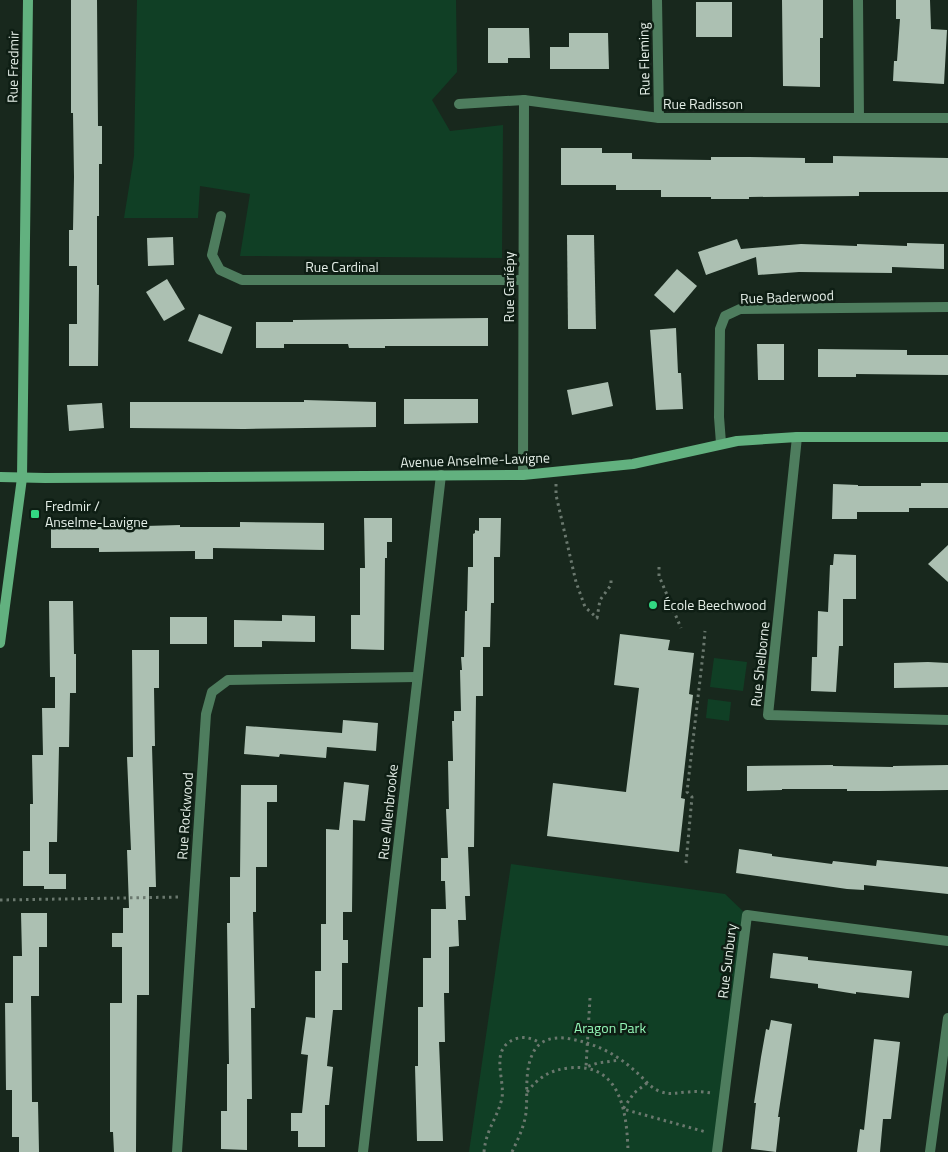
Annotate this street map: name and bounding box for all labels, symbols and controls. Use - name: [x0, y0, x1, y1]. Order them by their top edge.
- street label: Rue Fleming: [632, 22, 655, 96]
- street label: Rue Fredmir: [1, 31, 24, 103]
- street label: Rue Radisson: [663, 93, 743, 114]
- street label: Rue Gariépy: [498, 251, 519, 322]
- street label: Rue Cardinal: [305, 256, 379, 277]
- street label: Rue Baderwood: [740, 284, 834, 309]
- street label: Avenue Anselme-Lavigne: [400, 446, 550, 473]
- place label: Fredmir / Anselme-Lavigne: [45, 495, 148, 532]
- marker: Fredmir / Anselme-Lavigne: [29, 508, 41, 520]
- place label: École Beechwood: [663, 594, 767, 615]
- marker: École Beechwood: [647, 599, 659, 611]
- street label: Rue Shelborne: [745, 620, 774, 708]
- street label: Rue Allenbrooke: [372, 763, 403, 861]
- street label: Rue Rockwood: [171, 772, 198, 860]
- street label: Rue Sunbury: [712, 922, 742, 1000]
- park label: Aragon Park: [574, 1017, 646, 1038]

